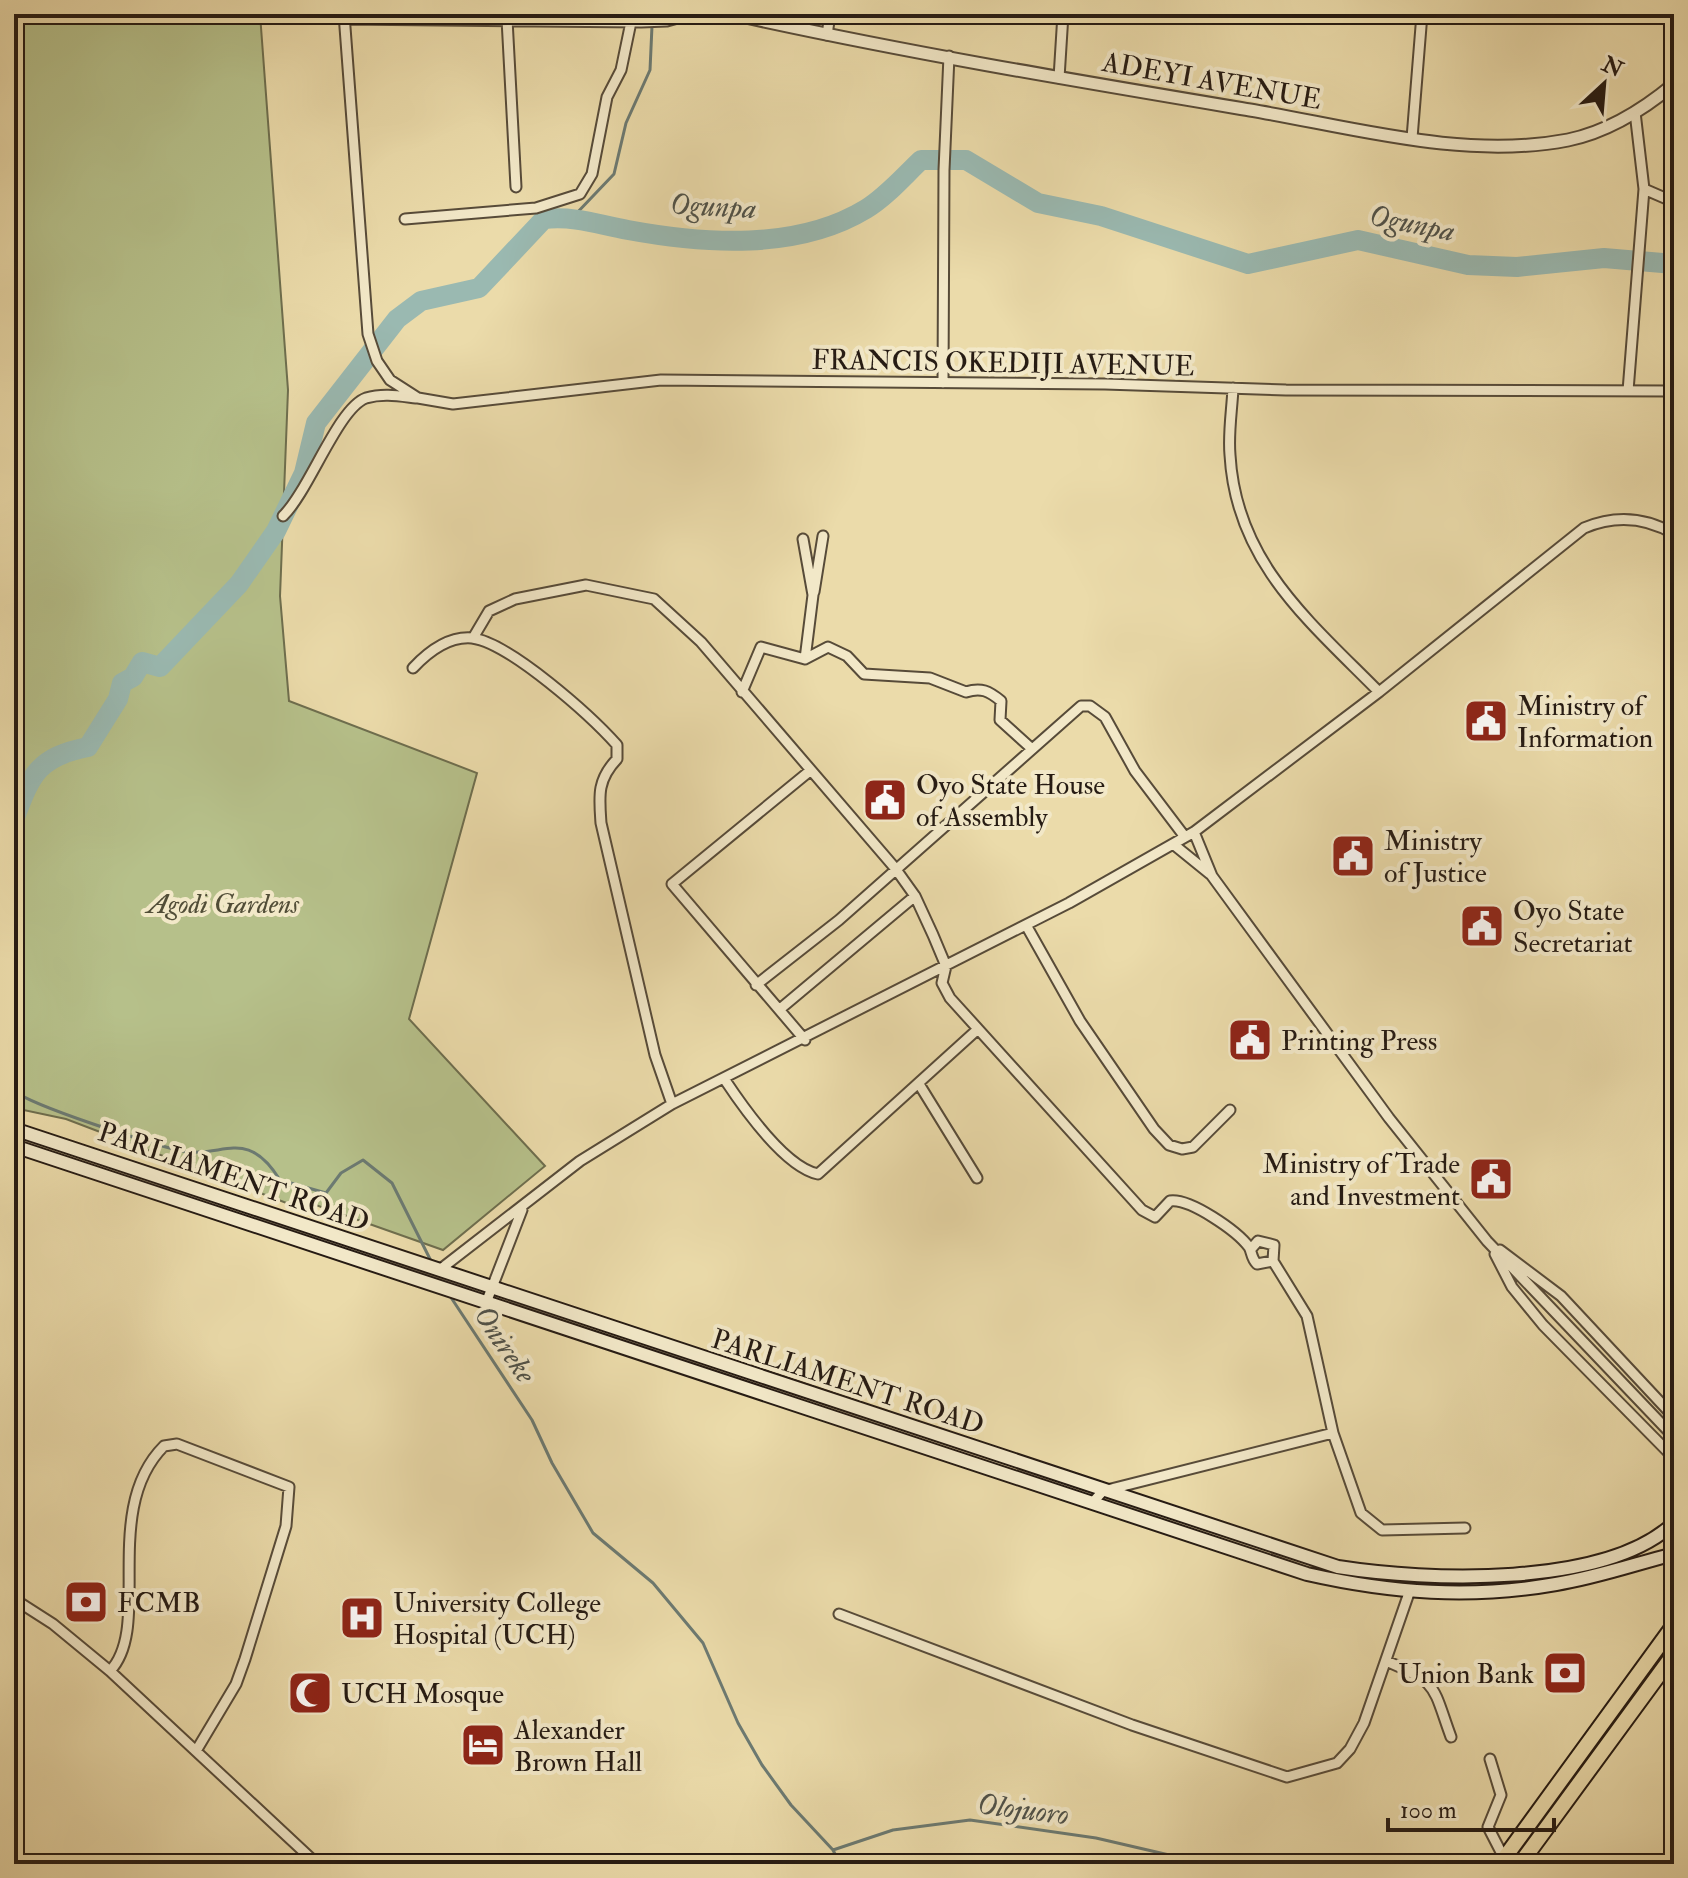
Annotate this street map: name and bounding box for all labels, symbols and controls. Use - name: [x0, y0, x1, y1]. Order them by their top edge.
- north arrow: [1564, 44, 1644, 124]
- street label: ADEYI AVENUE: [1098, 45, 1324, 118]
- text: N: [1596, 50, 1628, 84]
- water label: Ogunpa: [669, 186, 757, 227]
- water label: Ogunpa: [1366, 197, 1458, 250]
- street label: FRANCIS OKEDIJI AVENUE: [811, 343, 1195, 384]
- place label: Ministry of Information: [1517, 689, 1653, 756]
- public building icon: Ministry of Information: [1462, 697, 1510, 745]
- place label: Oyo State House of Assembly: [916, 768, 1105, 835]
- public building icon: Oyo State House of Assembly: [861, 776, 909, 824]
- place label: Ministry of Justice: [1384, 824, 1487, 891]
- public building icon: Ministry of Justice: [1329, 832, 1377, 880]
- park label: Agodi Gardens: [144, 887, 300, 922]
- place label: Oyo State Secretariat: [1513, 894, 1633, 961]
- public building icon: Oyo State Secretariat: [1458, 902, 1506, 950]
- public building icon: Printing Press: [1226, 1016, 1274, 1064]
- place label: Printing Press: [1281, 1024, 1437, 1059]
- street label: PARLIAMENT ROAD: [93, 1115, 374, 1240]
- place label: Ministry of Trade and Investment: [1263, 1147, 1460, 1214]
- public building icon: Ministry of Trade and Investment: [1467, 1155, 1515, 1203]
- water label: Onireke: [465, 1298, 545, 1391]
- street label: PARLIAMENT ROAD: [707, 1322, 988, 1443]
- bank icon: FCMB: [62, 1578, 110, 1626]
- place label: FCMB: [117, 1586, 201, 1621]
- place label: University College Hospital (UCH): [393, 1586, 601, 1653]
- hospital icon: University College Hospital (UCH): [338, 1594, 386, 1642]
- bank icon: Union Bank: [1541, 1649, 1589, 1697]
- place label: Union Bank: [1398, 1657, 1535, 1692]
- mosque icon: UCH Mosque: [286, 1669, 334, 1717]
- place label: UCH Mosque: [341, 1677, 504, 1712]
- place label: Alexander Brown Hall: [513, 1713, 642, 1780]
- hotel icon: Alexander Brown Hall: [459, 1721, 507, 1769]
- scale bar: [1388, 1782, 1554, 1832]
- water label: Olojuoro: [975, 1785, 1071, 1833]
- text: 100 m: [1400, 1795, 1457, 1826]

